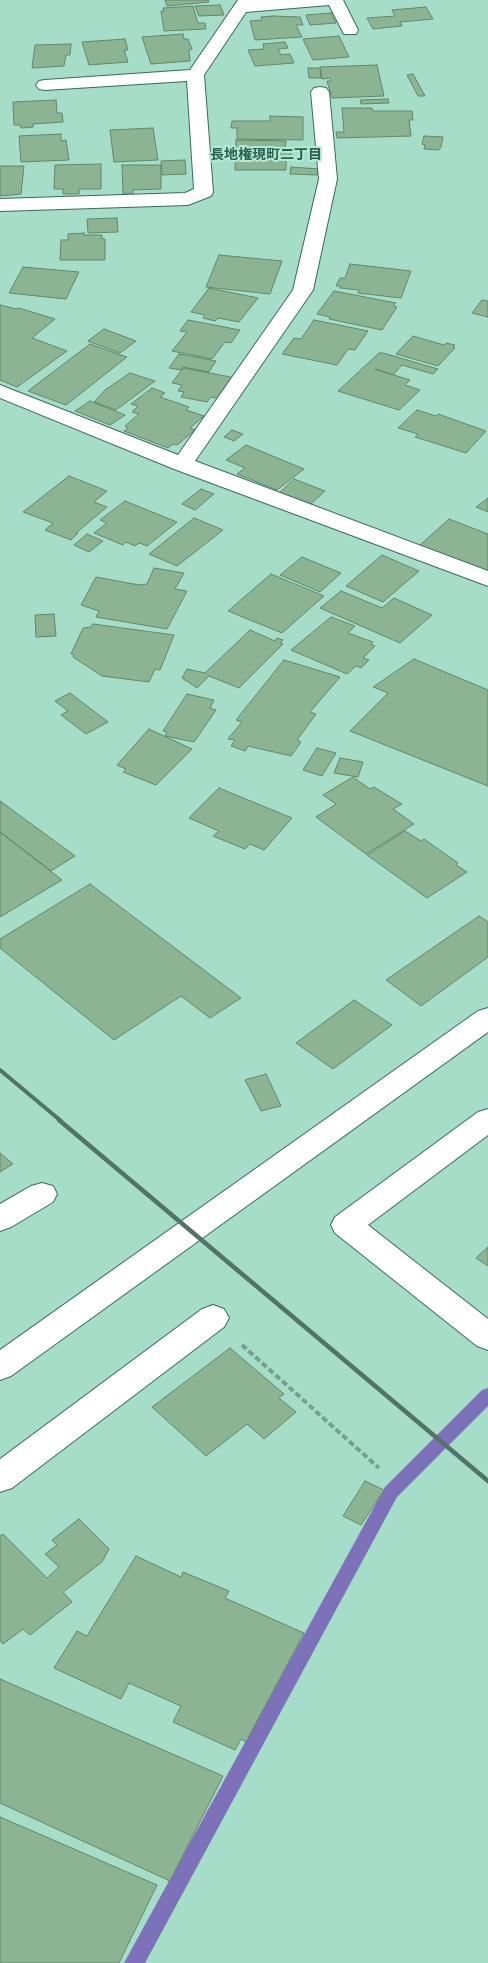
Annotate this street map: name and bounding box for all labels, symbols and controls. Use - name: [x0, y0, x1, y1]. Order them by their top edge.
- district label: 長地権現町二丁目: [210, 147, 322, 163]

